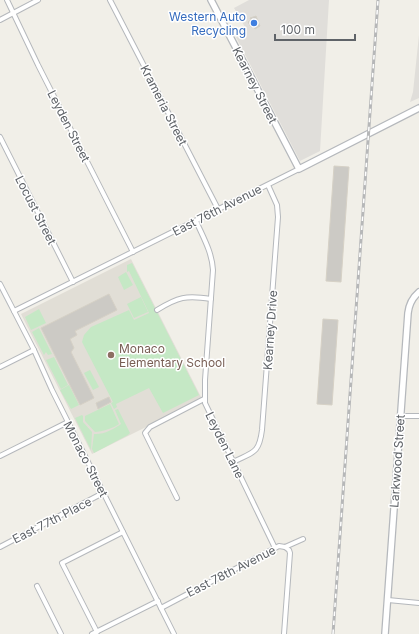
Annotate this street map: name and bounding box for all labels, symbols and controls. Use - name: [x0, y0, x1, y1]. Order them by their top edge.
- place label: Western Auto Recycling: [169, 9, 246, 38]
- scale bar: [275, 16, 355, 42]
- marker: Western Auto Recycling: [249, 18, 259, 28]
- text: 100 m: [281, 22, 315, 37]
- street label: Kearney Street: [229, 44, 281, 126]
- street label: Krameria Street: [137, 62, 191, 148]
- street label: Leyden Street: [44, 88, 94, 165]
- street label: Locust Street: [12, 173, 60, 247]
- street label: East 76th Avenue: [170, 181, 264, 239]
- street label: Kearney Drive: [260, 290, 280, 370]
- place label: Monaco Elementary School: [119, 341, 225, 370]
- marker: Monaco Elementary School: [106, 350, 116, 360]
- street label: Leyden Lane: [202, 409, 248, 481]
- street label: Larkwood Street: [386, 414, 408, 508]
- street label: Monaco Street: [60, 419, 112, 500]
- street label: East 77th Place: [10, 494, 94, 546]
- street label: East 78th Avenue: [184, 542, 278, 600]

